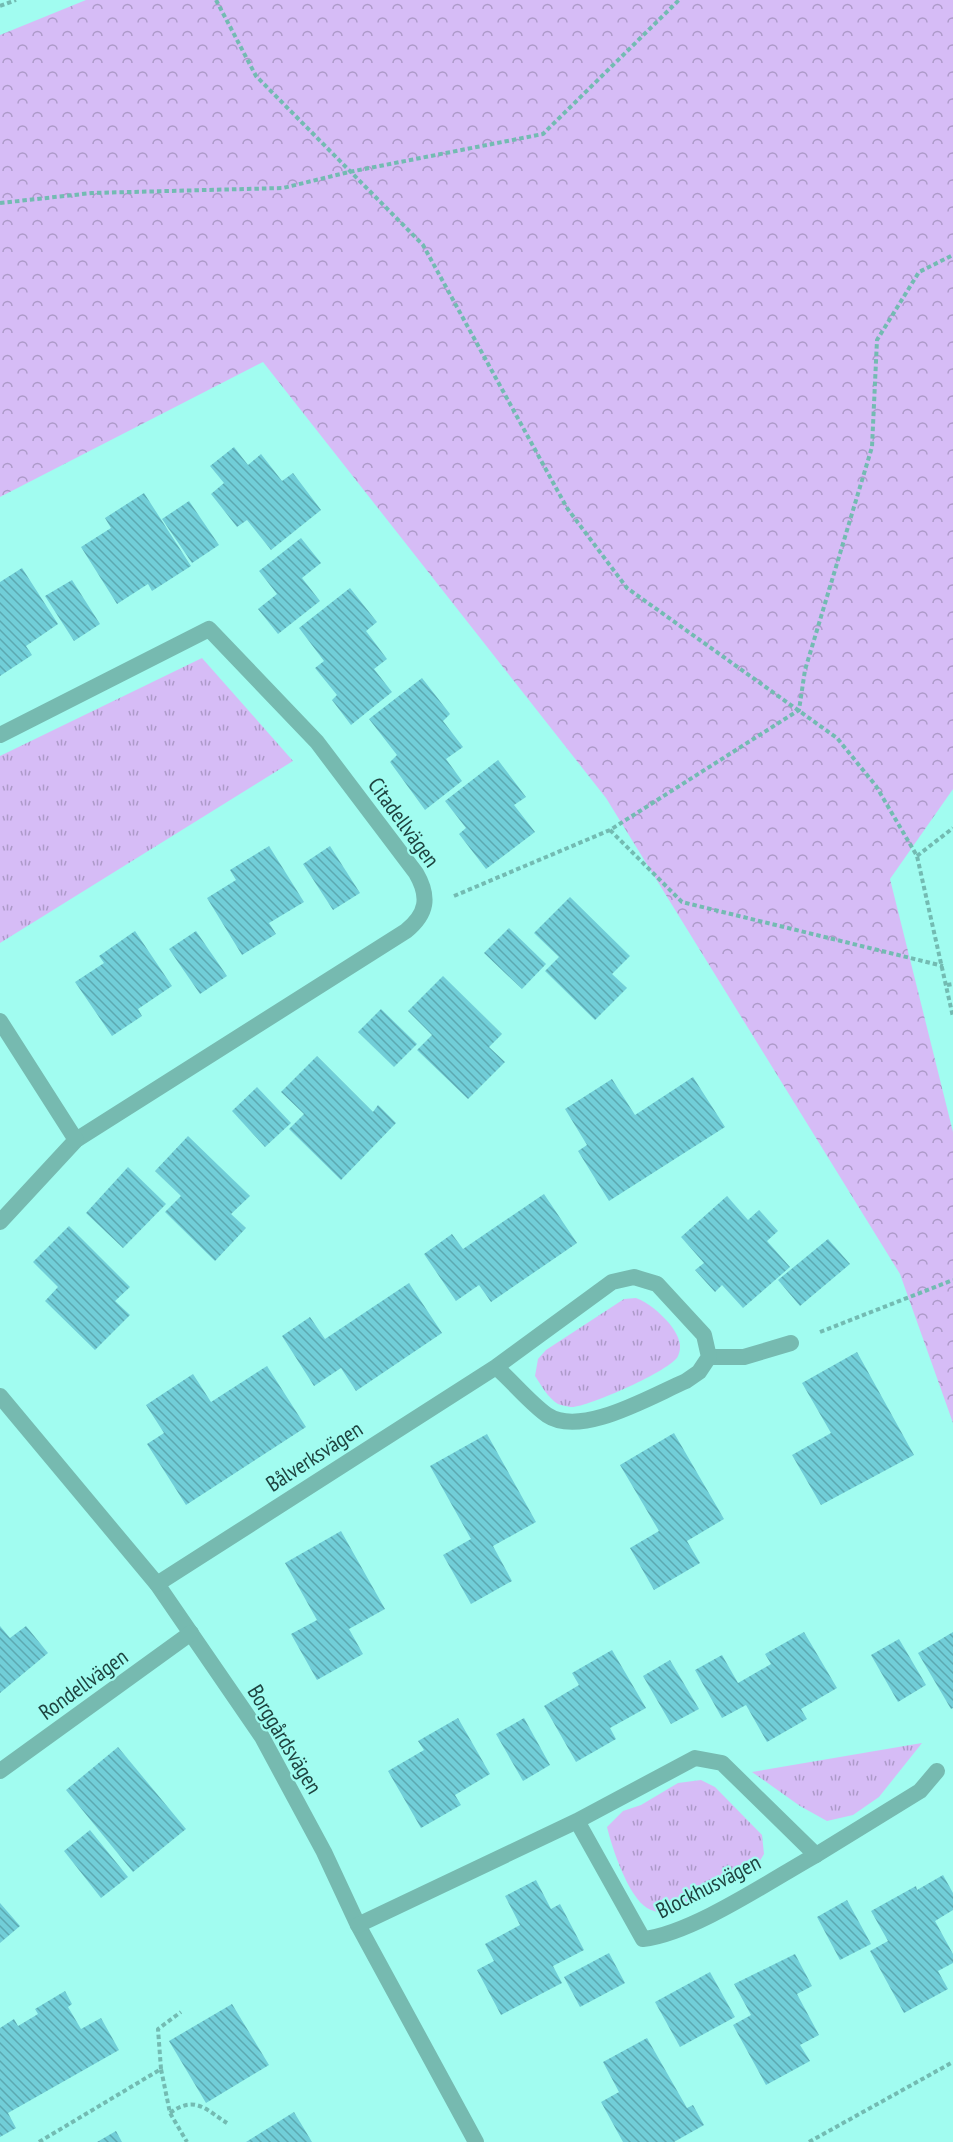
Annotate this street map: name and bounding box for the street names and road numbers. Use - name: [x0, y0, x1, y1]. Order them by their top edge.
- street label: Citadellvägen: [362, 772, 446, 872]
- street label: Bålverksvägen: [260, 1414, 368, 1498]
- street label: Rondellvägen: [33, 1642, 133, 1726]
- street label: Borggårdsvägen: [242, 1679, 328, 1799]
- street label: Blockhusvägen: [651, 1848, 765, 1924]

